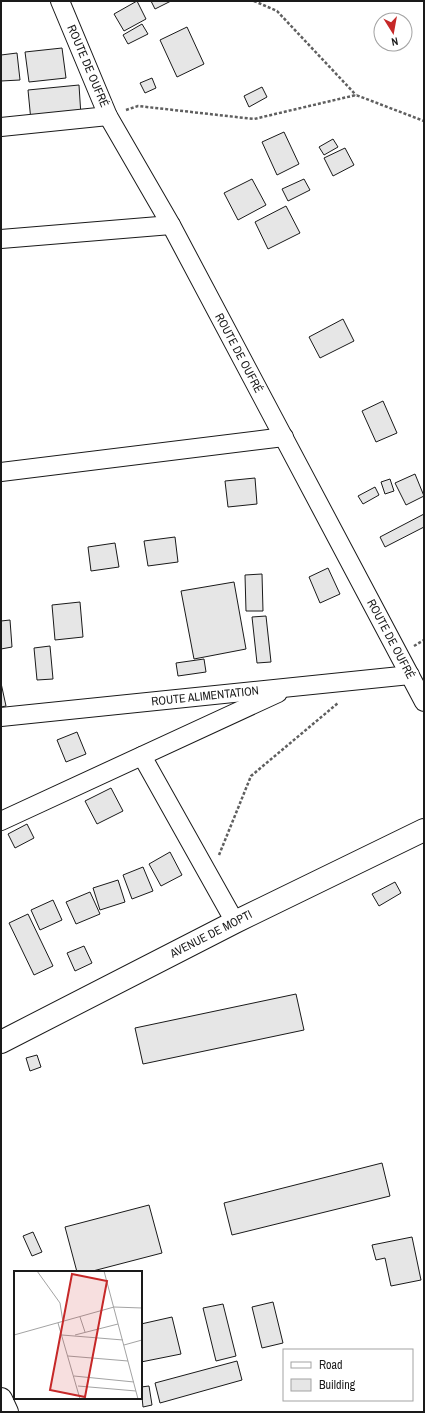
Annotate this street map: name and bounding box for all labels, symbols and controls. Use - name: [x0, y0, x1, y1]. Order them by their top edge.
- north arrow: [373, 12, 413, 52]
- street label: ROUTE DE OUFRÉ: [63, 22, 113, 110]
- text: N: [390, 34, 399, 49]
- street label: ROUTE DE OUFRÉ: [211, 310, 267, 396]
- street label: ROUTE DE OUFRÉ: [363, 596, 419, 682]
- street label: ROUTE ALIMENTATION: [150, 682, 260, 710]
- street label: AVENUE DE MOPTI: [166, 906, 255, 962]
- inset map: [14, 1271, 142, 1399]
- legend: [283, 1349, 413, 1401]
- text: Road: [319, 1357, 343, 1373]
- text: Building: [319, 1377, 356, 1393]

